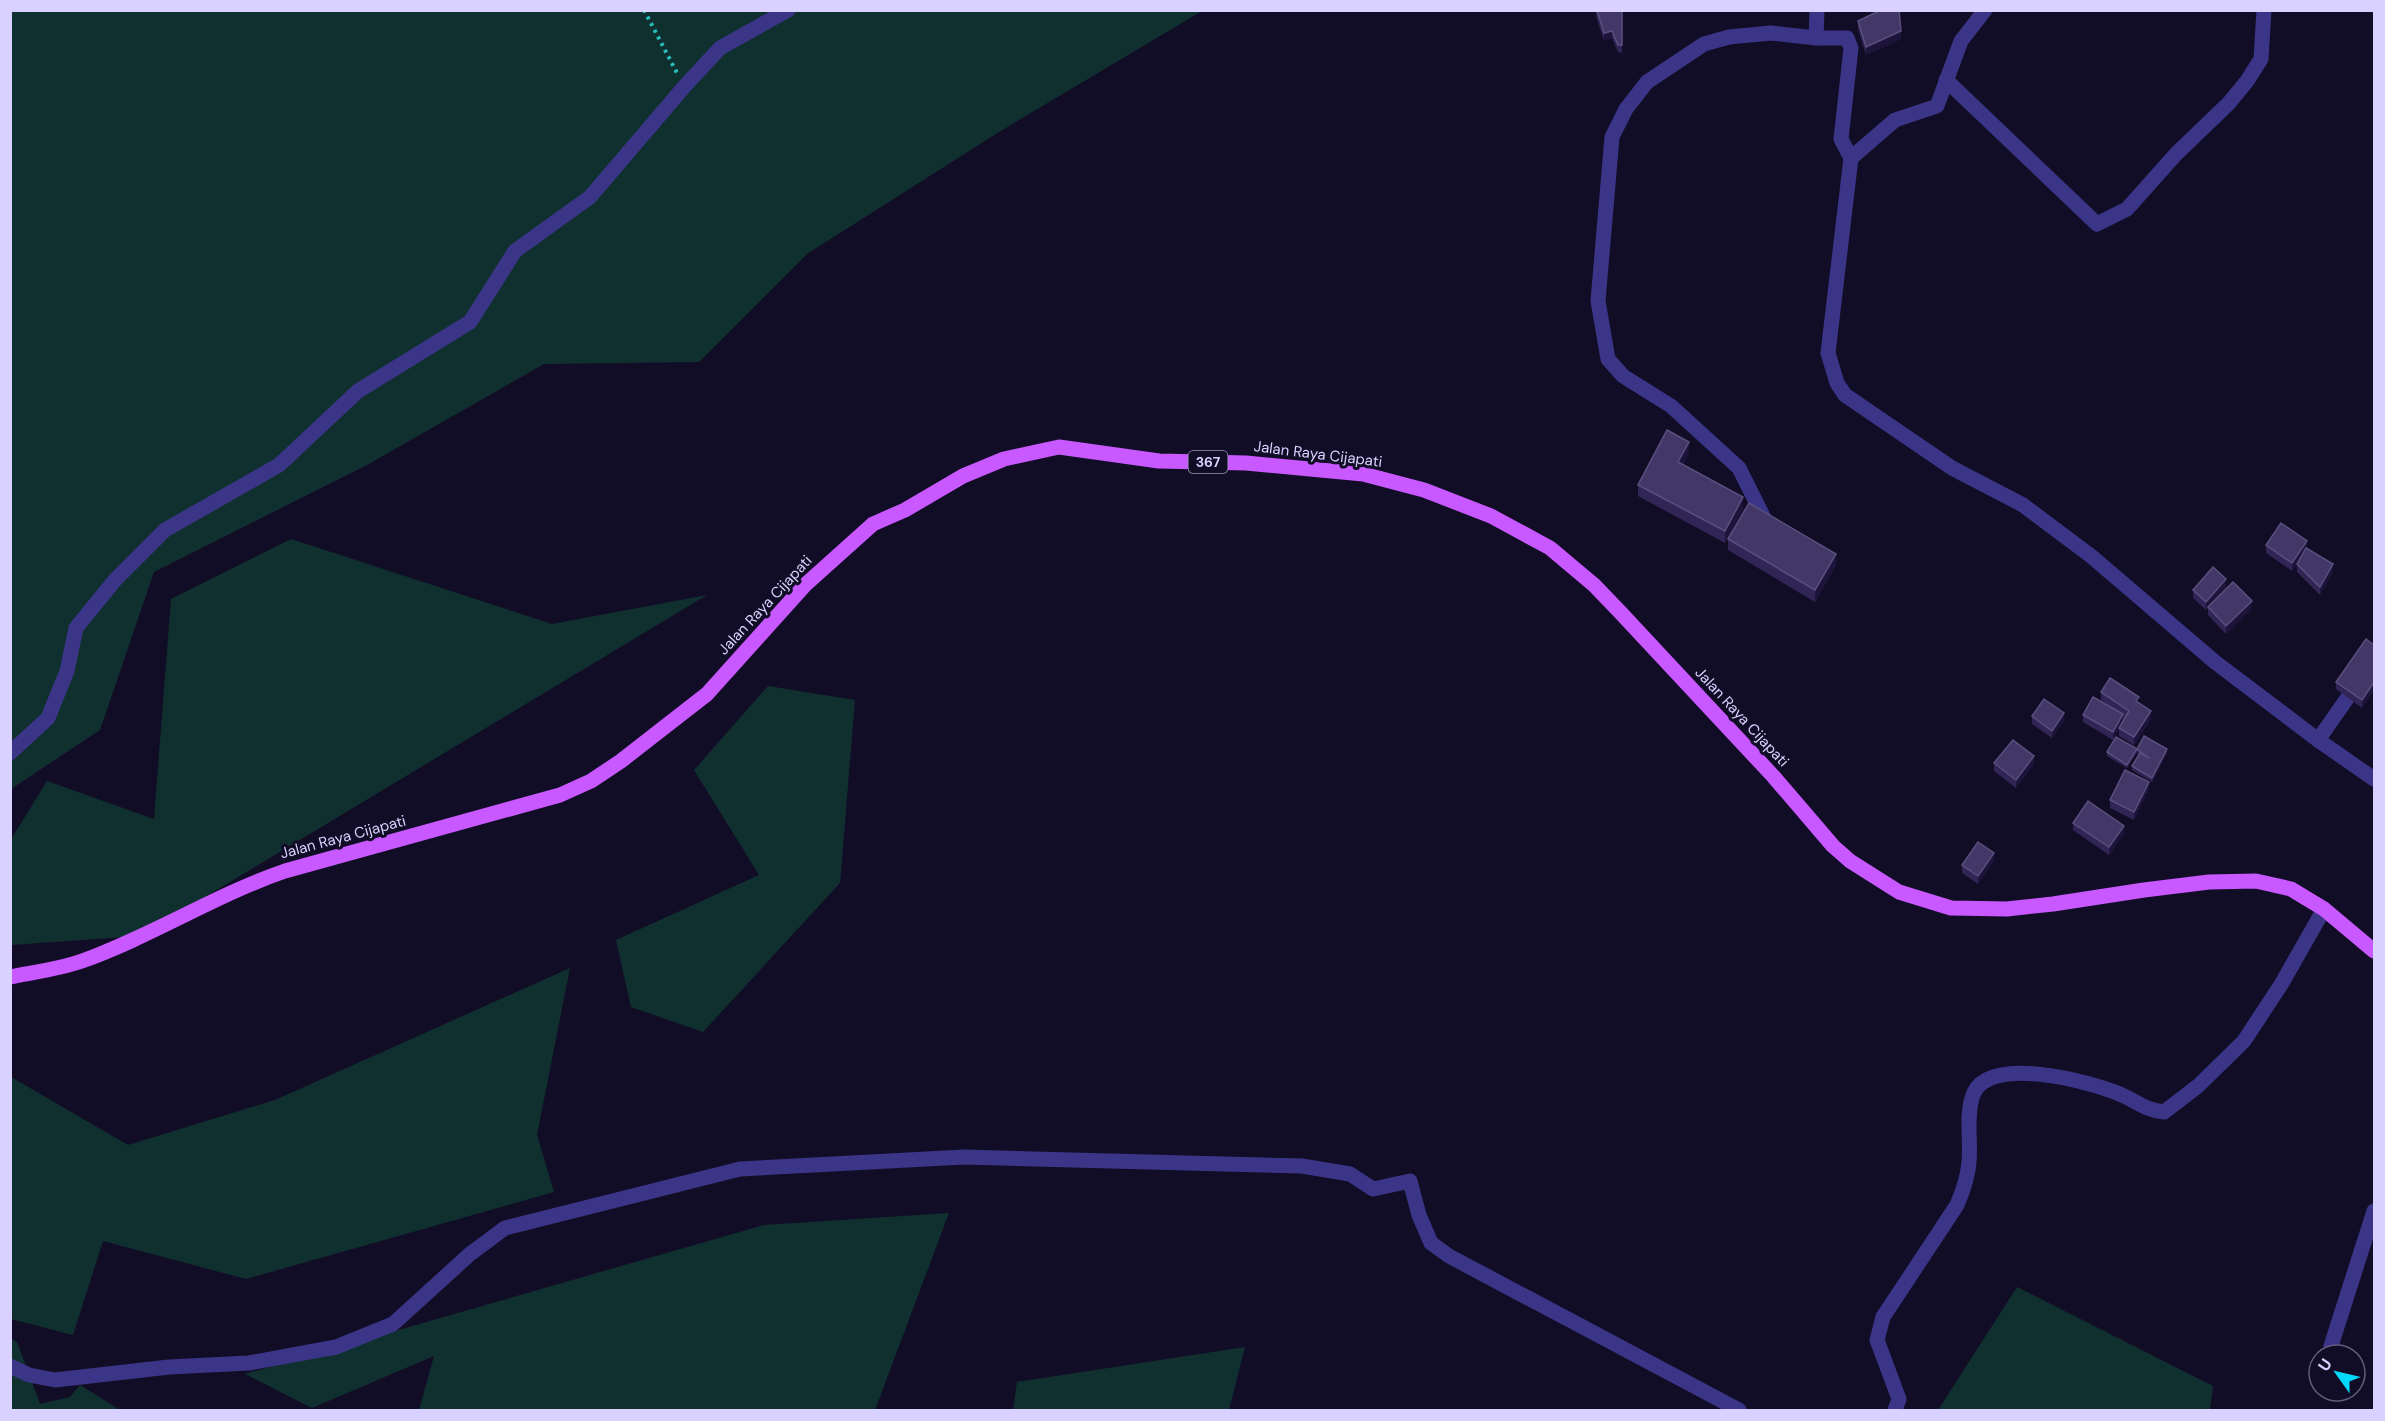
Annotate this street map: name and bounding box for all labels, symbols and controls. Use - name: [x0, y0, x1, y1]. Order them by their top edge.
- street label: Jalan Raya Cijapati: [1253, 436, 1383, 472]
- road number: 367: [1188, 451, 1228, 473]
- street label: Jalan Raya Cijapati: [714, 551, 816, 659]
- street label: Jalan Raya Cijapati: [1691, 663, 1793, 771]
- street label: Jalan Raya Cijapati: [278, 811, 408, 863]
- north arrow: [2307, 1343, 2367, 1403]
- text: U: [2313, 1354, 2337, 1375]

